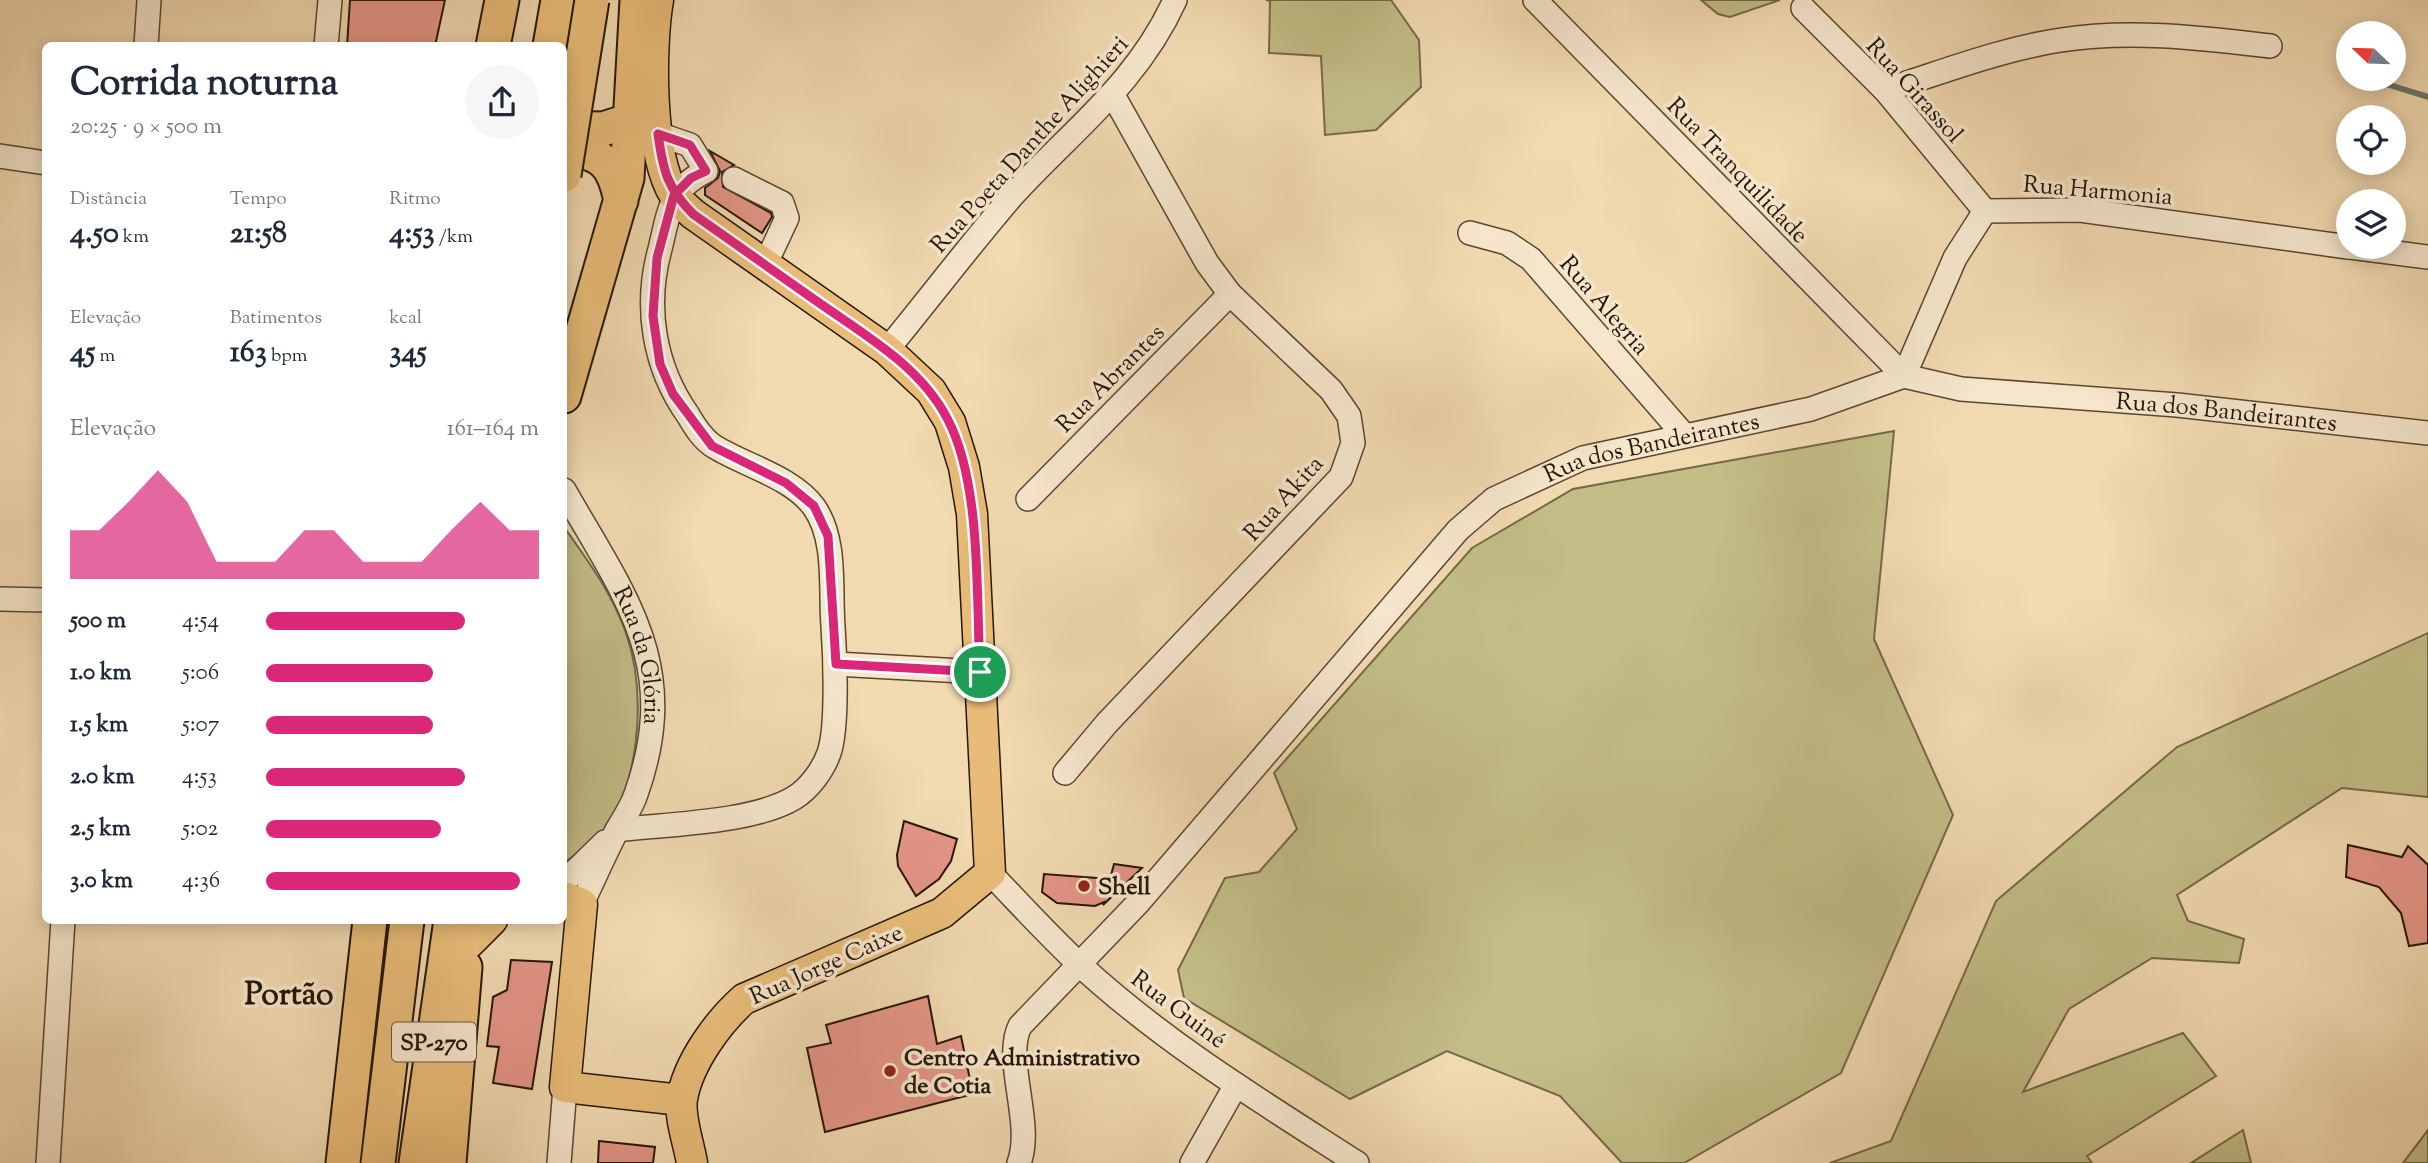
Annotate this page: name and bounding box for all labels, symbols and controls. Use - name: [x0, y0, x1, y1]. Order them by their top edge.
- north arrow: [2336, 21, 2406, 91]
- map controls: [2336, 21, 2406, 259]
- street label: Rua Poeta Danthe Alighieri: [923, 29, 1138, 262]
- street label: Rua Girassol: [1857, 31, 1970, 152]
- text: Corrida noturna: [70, 58, 338, 112]
- button: share: [465, 65, 539, 139]
- street label: Rua Tranquilidade: [1658, 91, 1815, 252]
- button: locate: [2336, 105, 2406, 175]
- text: 20:25 · 9 × 500 m: [70, 111, 222, 144]
- street label: Rua Harmonia: [2022, 169, 2174, 215]
- text: Distância: [70, 186, 147, 213]
- text: Tempo: [230, 186, 287, 213]
- text: Ritmo: [389, 186, 441, 213]
- button: layers: [2336, 189, 2406, 259]
- text: 4.50: [70, 213, 119, 256]
- text: 21:58: [230, 213, 287, 256]
- text: 4:53: [389, 213, 435, 256]
- text: km: [119, 224, 149, 251]
- text: /km: [435, 224, 473, 251]
- street label: Rua Alegria: [1551, 249, 1656, 364]
- text: Elevação: [70, 305, 141, 332]
- text: Batimentos: [230, 305, 322, 332]
- text: kcal: [389, 305, 422, 332]
- street label: Rua Abrantes: [1049, 317, 1174, 442]
- text: 45: [70, 332, 95, 375]
- text: 163: [230, 332, 267, 375]
- text: 345: [389, 332, 427, 375]
- text: m: [95, 343, 115, 370]
- text: bpm: [267, 343, 307, 370]
- street label: Rua dos Bandeirantes: [2115, 386, 2339, 442]
- street label: Rua dos Bandeirantes: [1539, 406, 1763, 493]
- text: Elevação: [70, 413, 156, 446]
- text: 161–164 m: [447, 413, 539, 446]
- street label: Rua Akita: [1237, 449, 1332, 550]
- street label: Rua da Glória: [603, 581, 668, 725]
- text: 500 m: [70, 605, 126, 638]
- text: 4:54: [182, 605, 219, 638]
- pin: [950, 642, 1010, 702]
- icon: arrive: [961, 653, 999, 691]
- text: 1.0 km: [70, 657, 132, 690]
- text: 5:06: [182, 657, 219, 690]
- text: 1.5 km: [70, 709, 128, 742]
- text: 5:07: [182, 709, 219, 742]
- text: 2.0 km: [70, 761, 135, 794]
- text: 4:53: [182, 761, 217, 794]
- text: 2.5 km: [70, 813, 131, 846]
- text: 5:02: [182, 813, 218, 846]
- text: 3.0 km: [70, 865, 133, 898]
- text: 4:36: [182, 865, 220, 898]
- place label: Shell: [1098, 871, 1151, 905]
- marker: Shell: [1076, 878, 1092, 894]
- street label: Rua Jorge Caixe: [745, 917, 909, 1015]
- street label: Rua Guiné: [1123, 963, 1233, 1058]
- district label: Portão: [245, 973, 333, 1019]
- road number: SP-270: [392, 1023, 476, 1062]
- place label: Centro Administrativo de Cotia: [904, 1042, 1140, 1104]
- marker: Centro Administrativo de Cotia: [882, 1063, 898, 1079]

